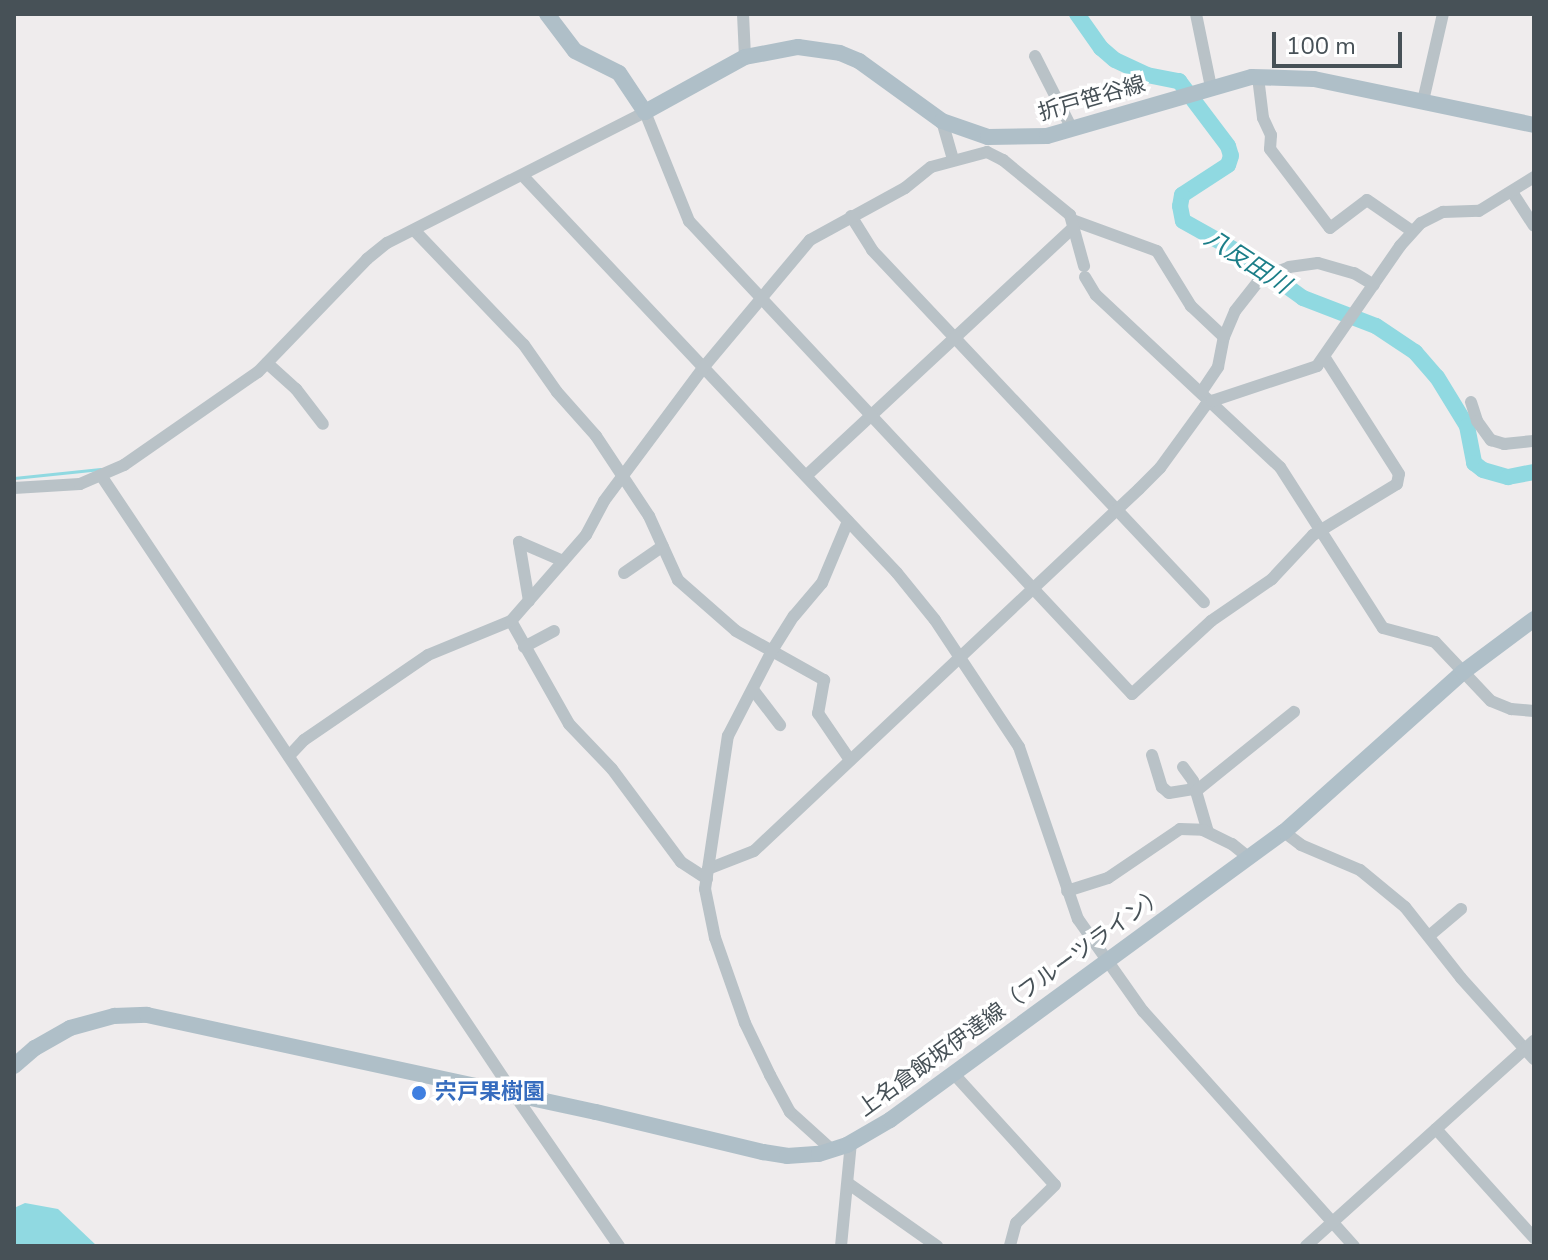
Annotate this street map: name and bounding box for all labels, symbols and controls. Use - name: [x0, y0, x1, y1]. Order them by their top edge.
- scale bar: [1276, 16, 1406, 66]
- text: 100 m: [1286, 30, 1356, 62]
- street label: 折戸笹谷線: [1035, 71, 1149, 127]
- water label: 八反田川: [1199, 224, 1295, 300]
- street label: 上名倉飯坂伊達線（フルーツライン）: [853, 881, 1171, 1123]
- place label: 宍戸果樹園: [435, 1080, 545, 1106]
- marker: 宍戸果樹園: [410, 1084, 428, 1102]

